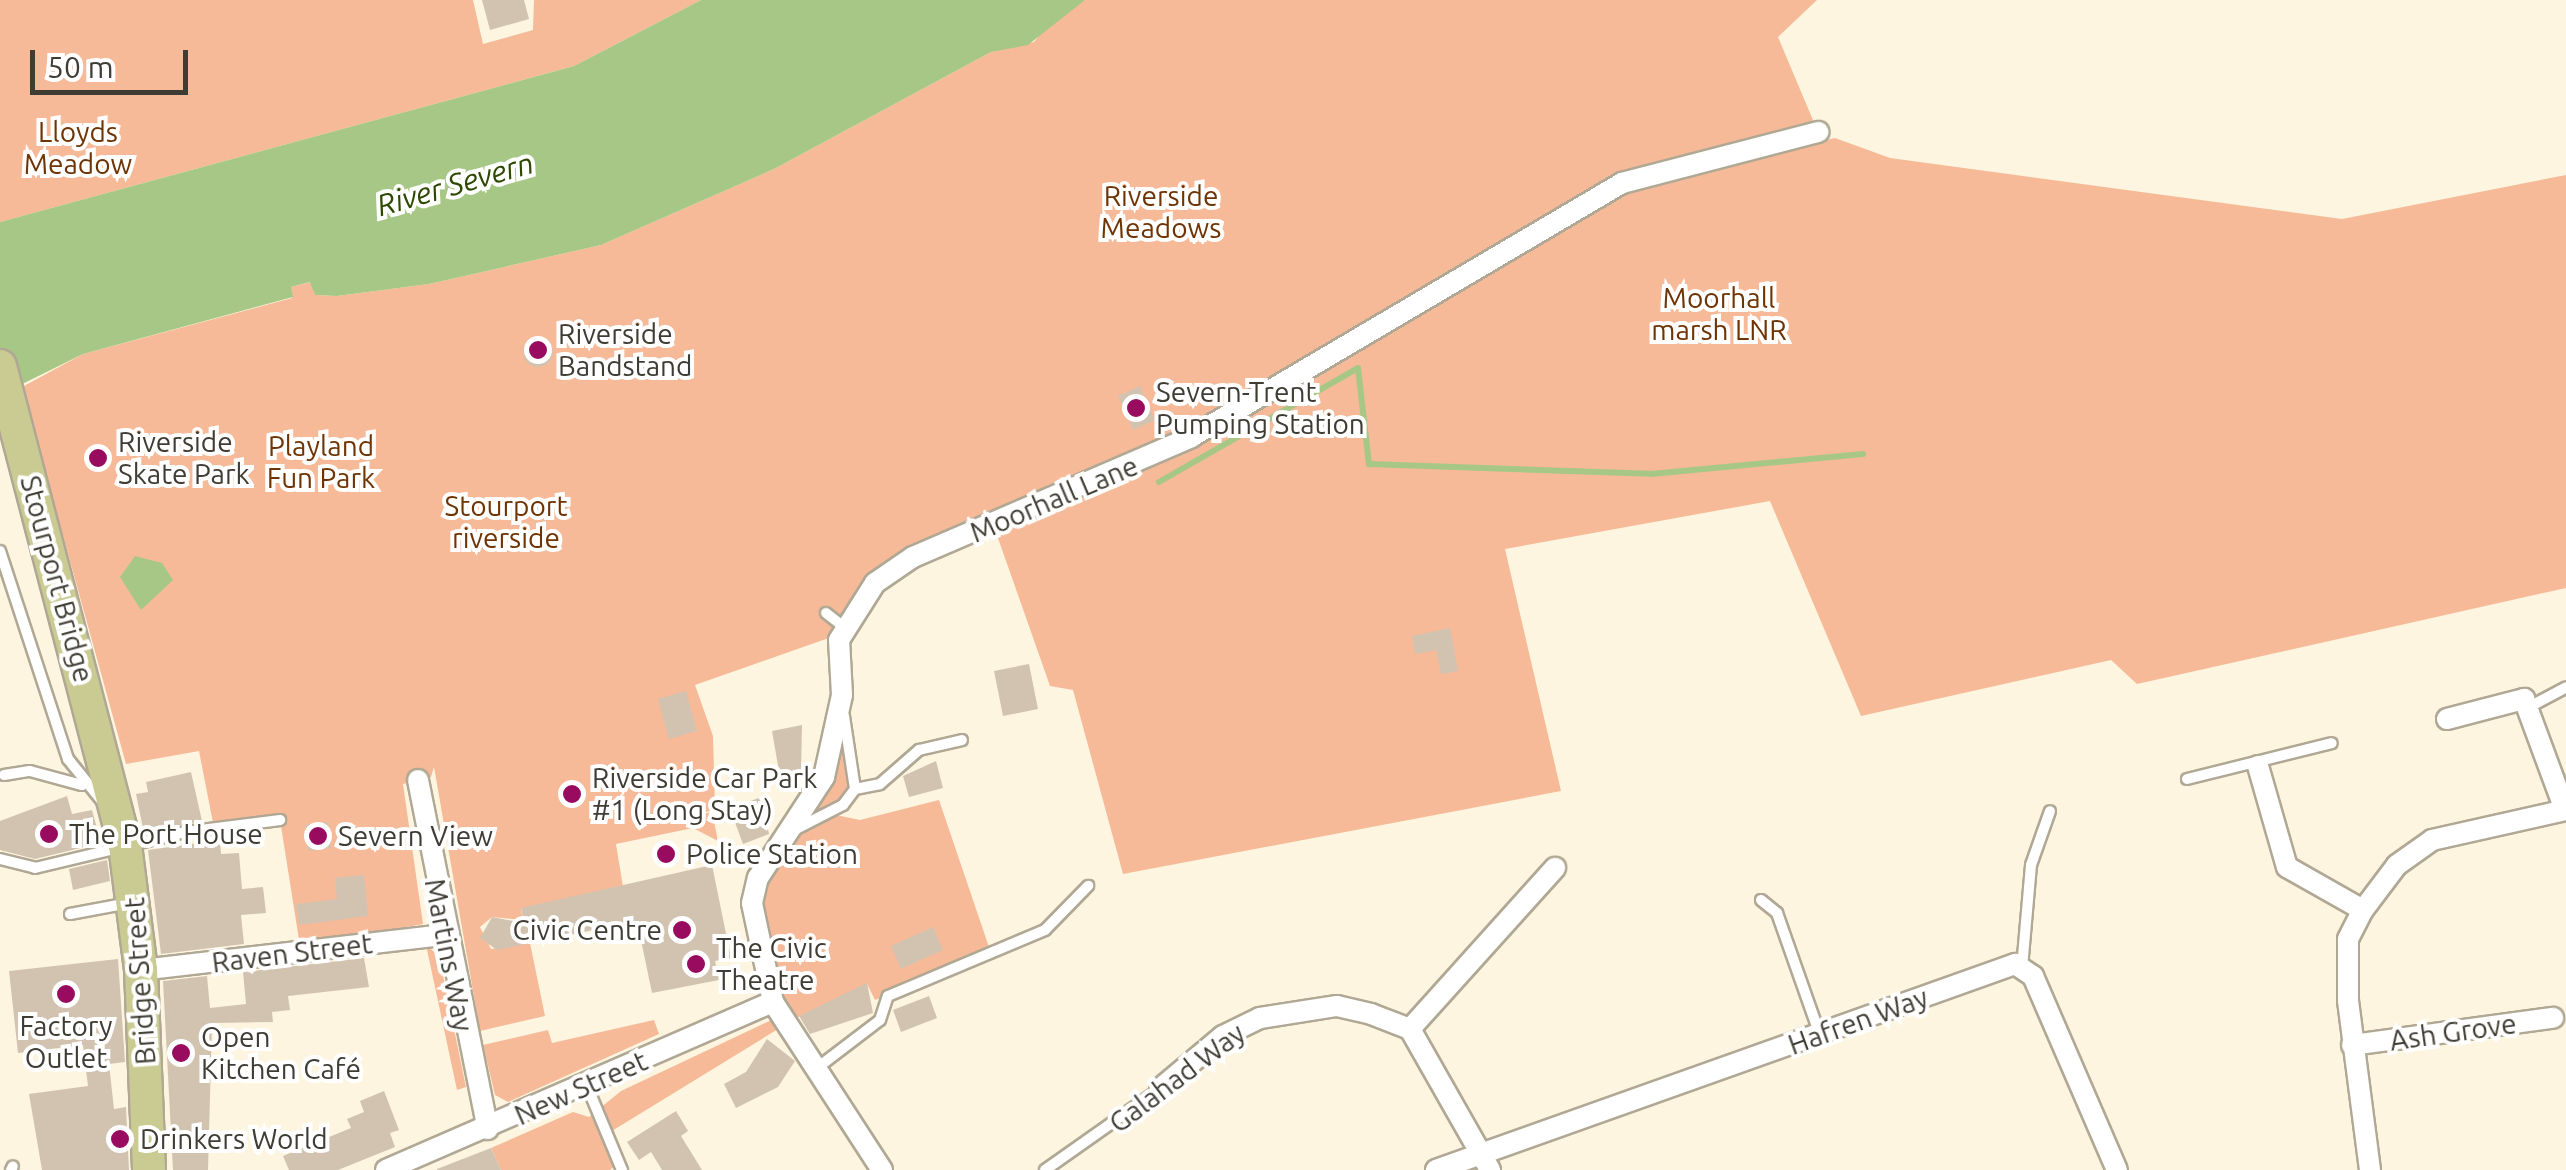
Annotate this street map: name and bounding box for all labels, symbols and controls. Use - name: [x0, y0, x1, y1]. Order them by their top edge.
- scale bar: [35, 30, 192, 92]
- text: 50 m: [47, 50, 114, 84]
- park label: Lloyds Meadow: [24, 115, 132, 181]
- water label: River Severn: [372, 144, 538, 224]
- park label: Riverside Meadows: [1101, 179, 1221, 245]
- park label: Moorhall marsh LNR: [1651, 281, 1787, 347]
- place label: Riverside Bandstand: [558, 317, 692, 383]
- marker: Riverside Bandstand: [527, 339, 549, 361]
- place label: Severn-Trent Pumping Station: [1156, 375, 1365, 441]
- marker: Severn-Trent Pumping Station: [1125, 397, 1147, 419]
- place label: Riverside Skate Park: [118, 425, 250, 491]
- park label: Playland Fun Park: [267, 429, 375, 495]
- marker: Riverside Skate Park: [87, 447, 109, 469]
- street label: Moorhall Lane: [965, 449, 1143, 549]
- street label: Stourport Bridge: [13, 472, 101, 686]
- park label: Stourport riverside: [445, 489, 567, 555]
- place label: Riverside Car Park #1 (Long Stay): [592, 761, 817, 827]
- marker: Riverside Car Park #1 (Long Stay): [561, 783, 583, 805]
- place label: The Port House: [69, 817, 263, 851]
- place label: Severn View: [338, 819, 493, 853]
- marker: The Port House: [38, 823, 60, 845]
- marker: Severn View: [307, 825, 329, 847]
- place label: Police Station: [686, 837, 858, 871]
- marker: Police Station: [655, 843, 677, 865]
- street label: Martins Way: [418, 876, 480, 1034]
- street label: Bridge Street: [117, 896, 163, 1066]
- place label: Civic Centre: [513, 913, 662, 947]
- marker: Civic Centre: [671, 919, 693, 941]
- street label: Raven Street: [210, 926, 374, 980]
- place label: The Civic Theatre: [716, 931, 827, 997]
- marker: The Civic Theatre: [685, 953, 707, 975]
- street label: Hafren Way: [1784, 980, 1932, 1062]
- marker: Factory Outlet: [55, 983, 77, 1005]
- street label: Ash Grove: [2387, 1006, 2519, 1058]
- place label: Factory Outlet: [19, 1009, 113, 1075]
- street label: Galahad Way: [1103, 1016, 1251, 1140]
- place label: Open Kitchen Café: [201, 1020, 361, 1086]
- marker: Open Kitchen Café: [170, 1042, 192, 1064]
- street label: New Street: [509, 1044, 653, 1132]
- place label: Drinkers World: [140, 1122, 328, 1156]
- marker: Drinkers World: [109, 1128, 131, 1150]

